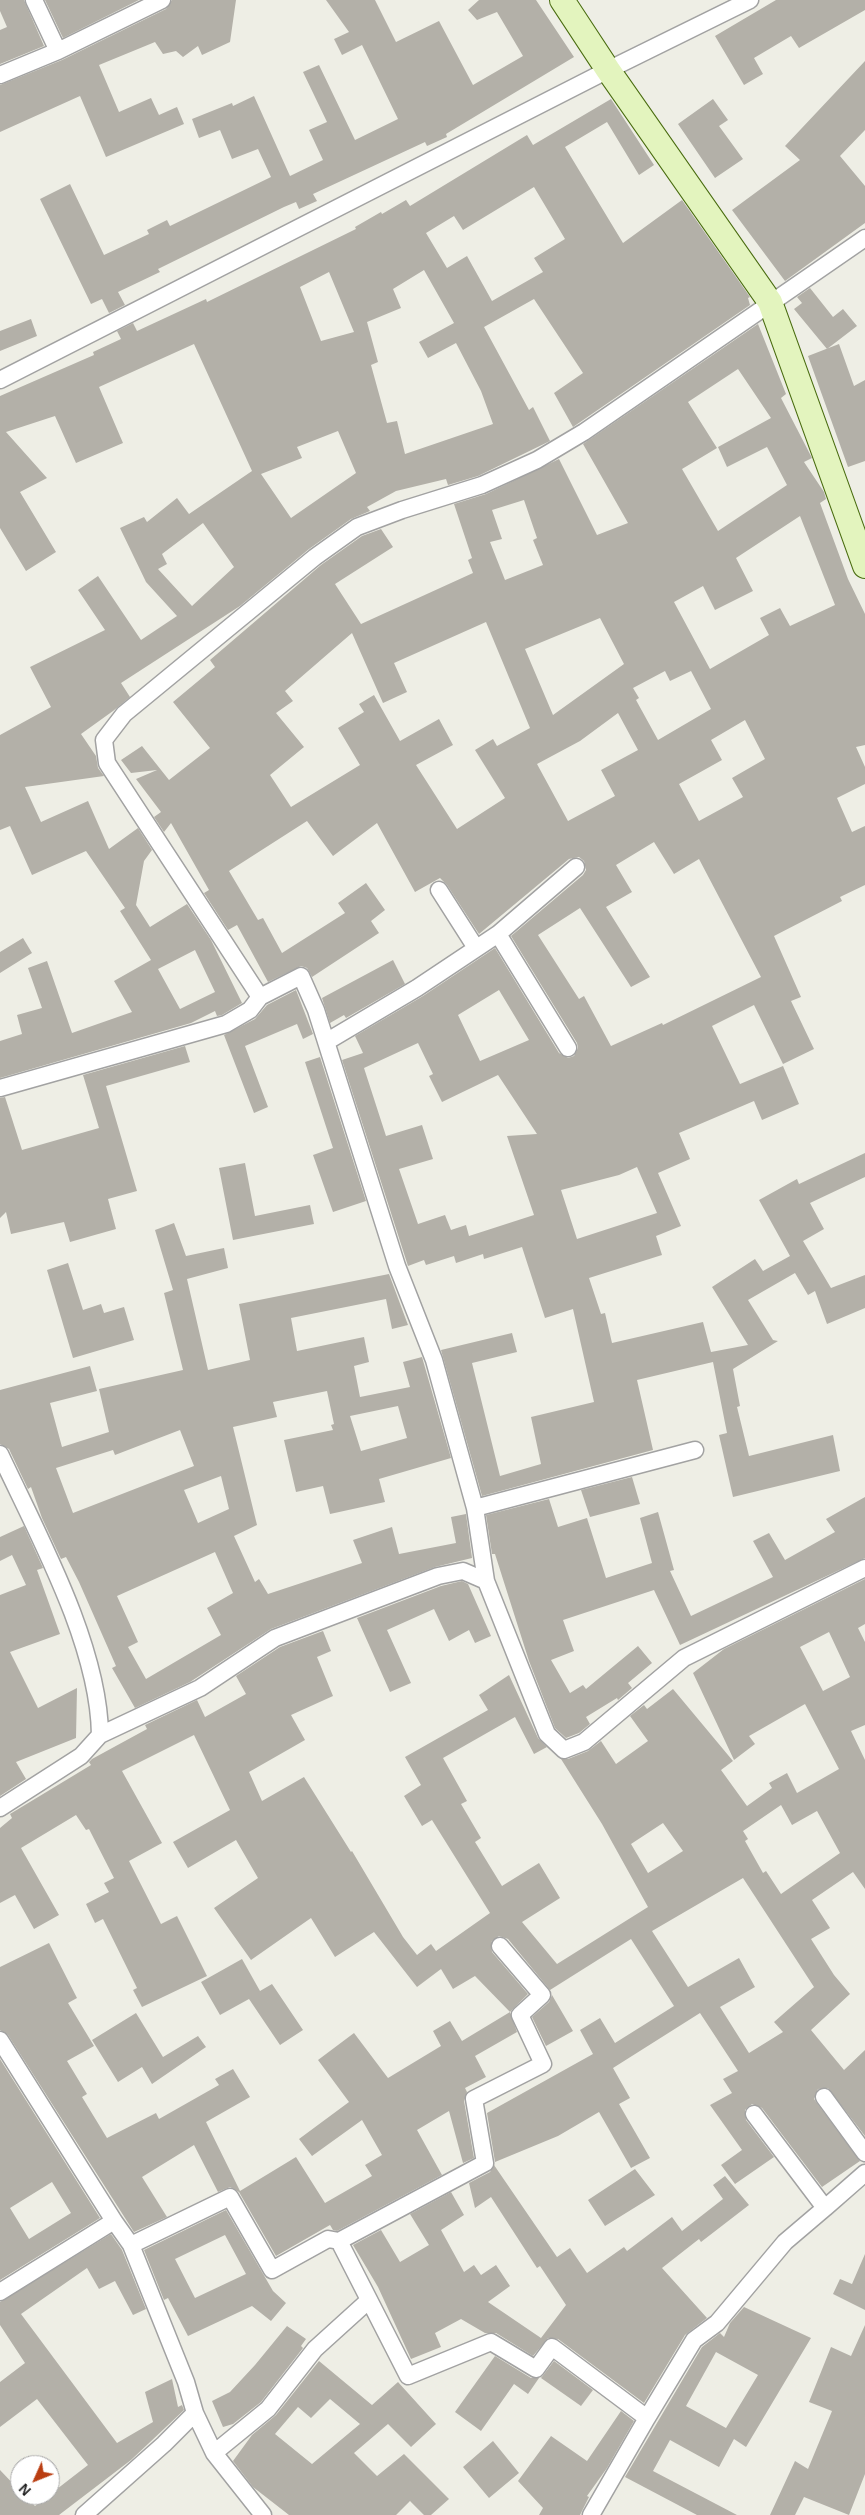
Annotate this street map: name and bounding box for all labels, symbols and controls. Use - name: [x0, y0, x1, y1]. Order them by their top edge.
- north arrow: [10, 2455, 60, 2505]
- text: N: [16, 2481, 34, 2499]

